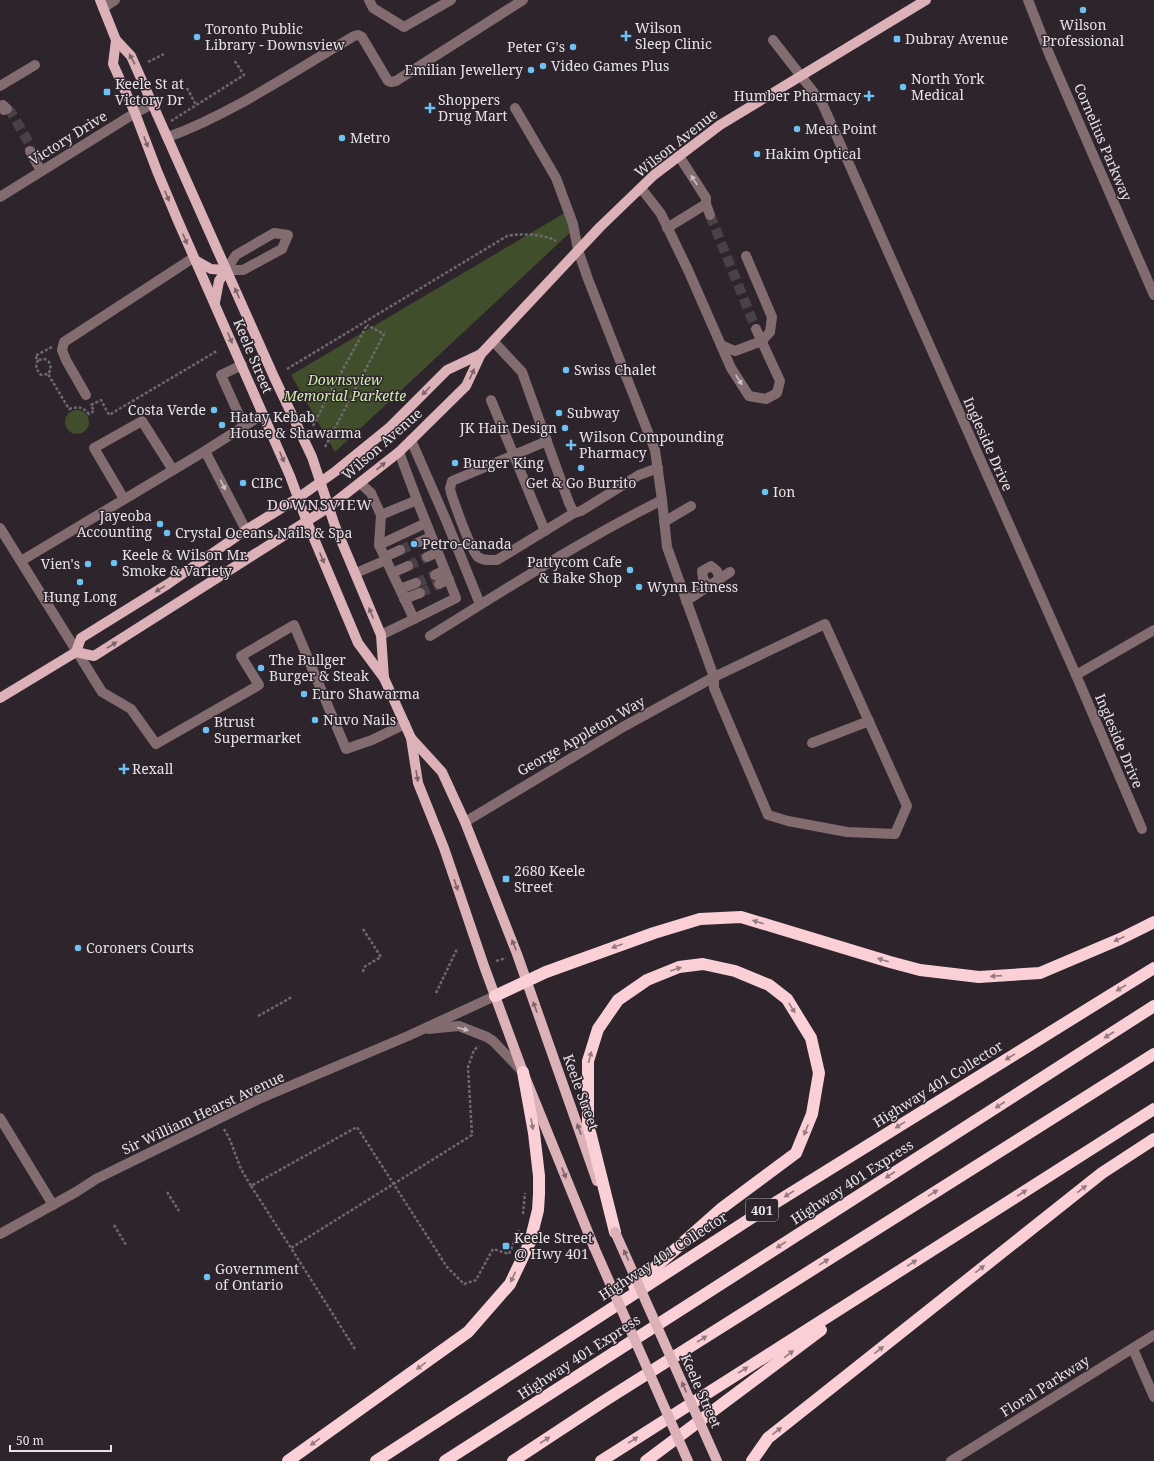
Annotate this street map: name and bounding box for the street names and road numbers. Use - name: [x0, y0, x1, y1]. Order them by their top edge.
- street label: Cornelius Parkway: [1070, 80, 1137, 204]
- street label: Wilson Avenue: [630, 104, 721, 181]
- street label: Victory Drive: [25, 106, 110, 169]
- street label: Keele Street: [229, 316, 278, 396]
- street label: Ingleside Drive: [959, 394, 1018, 494]
- street label: Wilson Avenue: [337, 403, 426, 484]
- street label: George Appleton Way: [513, 691, 648, 780]
- street label: Ingleside Drive: [1091, 691, 1148, 791]
- street label: Highway 401 Collector: [869, 1036, 1007, 1131]
- street label: Keele Street: [559, 1051, 604, 1132]
- street label: Sir William Hearst Avenue: [118, 1066, 287, 1159]
- street label: Highway 401 Express: [787, 1135, 917, 1228]
- road number: 401: [746, 1199, 778, 1221]
- street label: Highway 401 Collector: [595, 1207, 731, 1304]
- street label: Highway 401 Express: [514, 1310, 644, 1403]
- street label: Keele Street: [677, 1351, 726, 1431]
- street label: Floral Parkway: [997, 1351, 1093, 1421]

